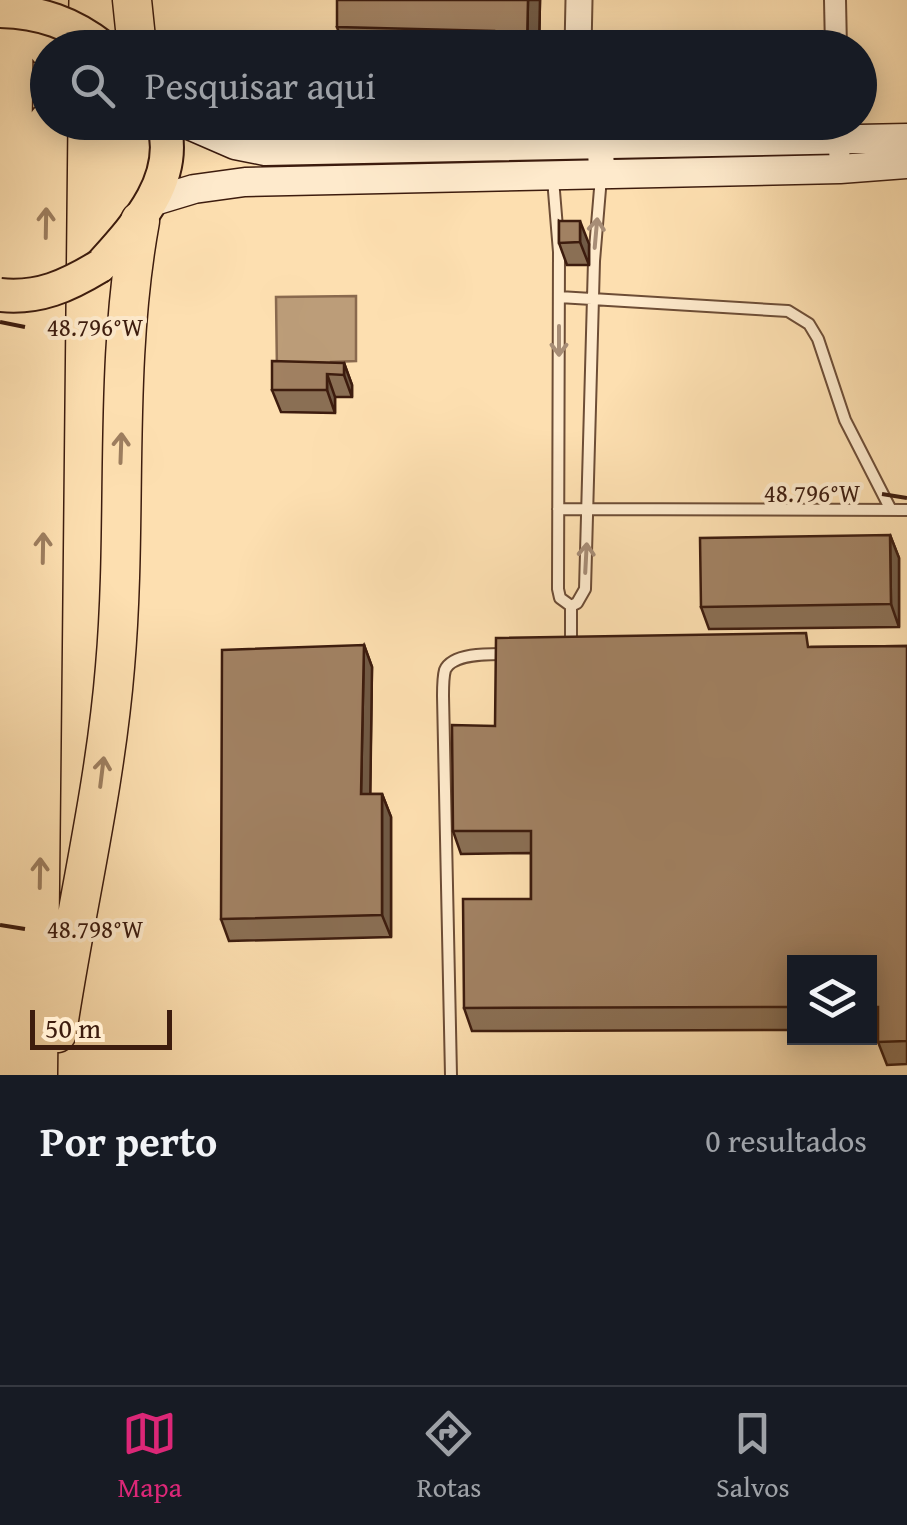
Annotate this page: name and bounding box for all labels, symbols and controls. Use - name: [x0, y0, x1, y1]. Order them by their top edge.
- search box: [30, 30, 877, 140]
- text: Pesquisar aqui: [145, 57, 376, 113]
- icon: search: [65, 58, 120, 113]
- one-way arrow: [37, 207, 56, 239]
- one-way arrow: [587, 218, 606, 250]
- text: 48.796°W: [47, 309, 143, 345]
- one-way arrow: [550, 324, 568, 356]
- one-way arrow: [112, 432, 131, 464]
- text: 48.796°W: [764, 475, 860, 511]
- one-way arrow: [34, 532, 52, 564]
- one-way arrow: [577, 543, 596, 575]
- one-way arrow: [93, 756, 112, 788]
- one-way arrow: [30, 857, 49, 889]
- text: 48.798°W: [47, 911, 143, 947]
- map controls: [787, 955, 877, 1045]
- button: layers: [787, 955, 877, 1045]
- scale bar: [30, 1005, 172, 1050]
- text: 50 m: [45, 1007, 101, 1048]
- text: Por perto: [40, 1110, 217, 1171]
- text: 0 resultados: [705, 1117, 867, 1164]
- tab: Mapa: [117, 1406, 182, 1507]
- tab: Rotas: [417, 1406, 481, 1507]
- tab: Salvos: [716, 1406, 790, 1507]

